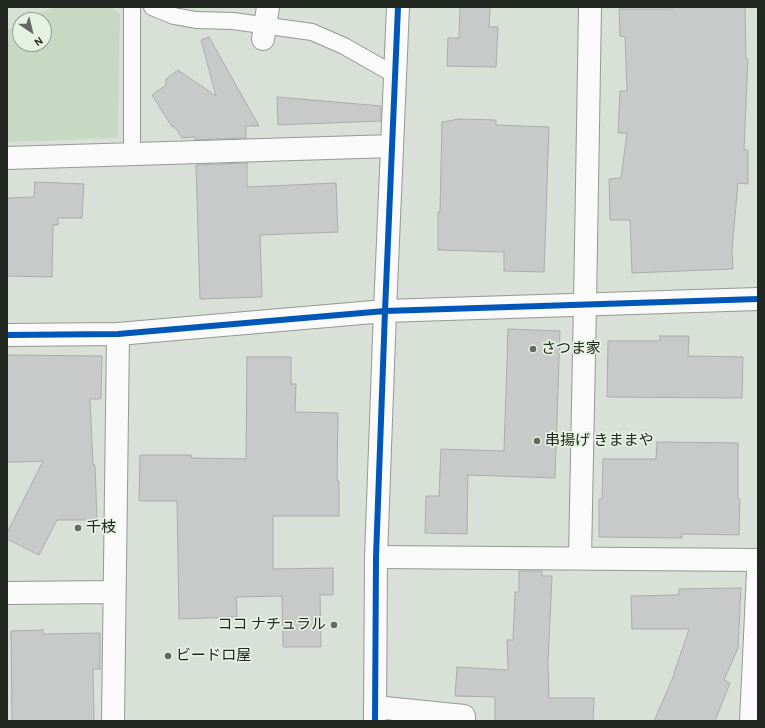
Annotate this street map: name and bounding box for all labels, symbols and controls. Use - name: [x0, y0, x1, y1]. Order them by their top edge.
- north arrow: [12, 12, 52, 52]
- text: N: [32, 34, 46, 49]
- place label: さつま家: [541, 340, 601, 358]
- marker: さつま家: [528, 344, 538, 354]
- place label: 串揚げ きままや: [545, 432, 654, 450]
- marker: 串揚げ きままや: [532, 436, 542, 446]
- place label: 千枝: [86, 519, 116, 537]
- marker: 千枝: [73, 523, 83, 533]
- place label: ココ ナチュラル: [217, 616, 326, 634]
- marker: ココ ナチュラル: [329, 620, 339, 630]
- place label: ビードロ屋: [176, 647, 251, 665]
- marker: ビードロ屋: [163, 651, 173, 661]

